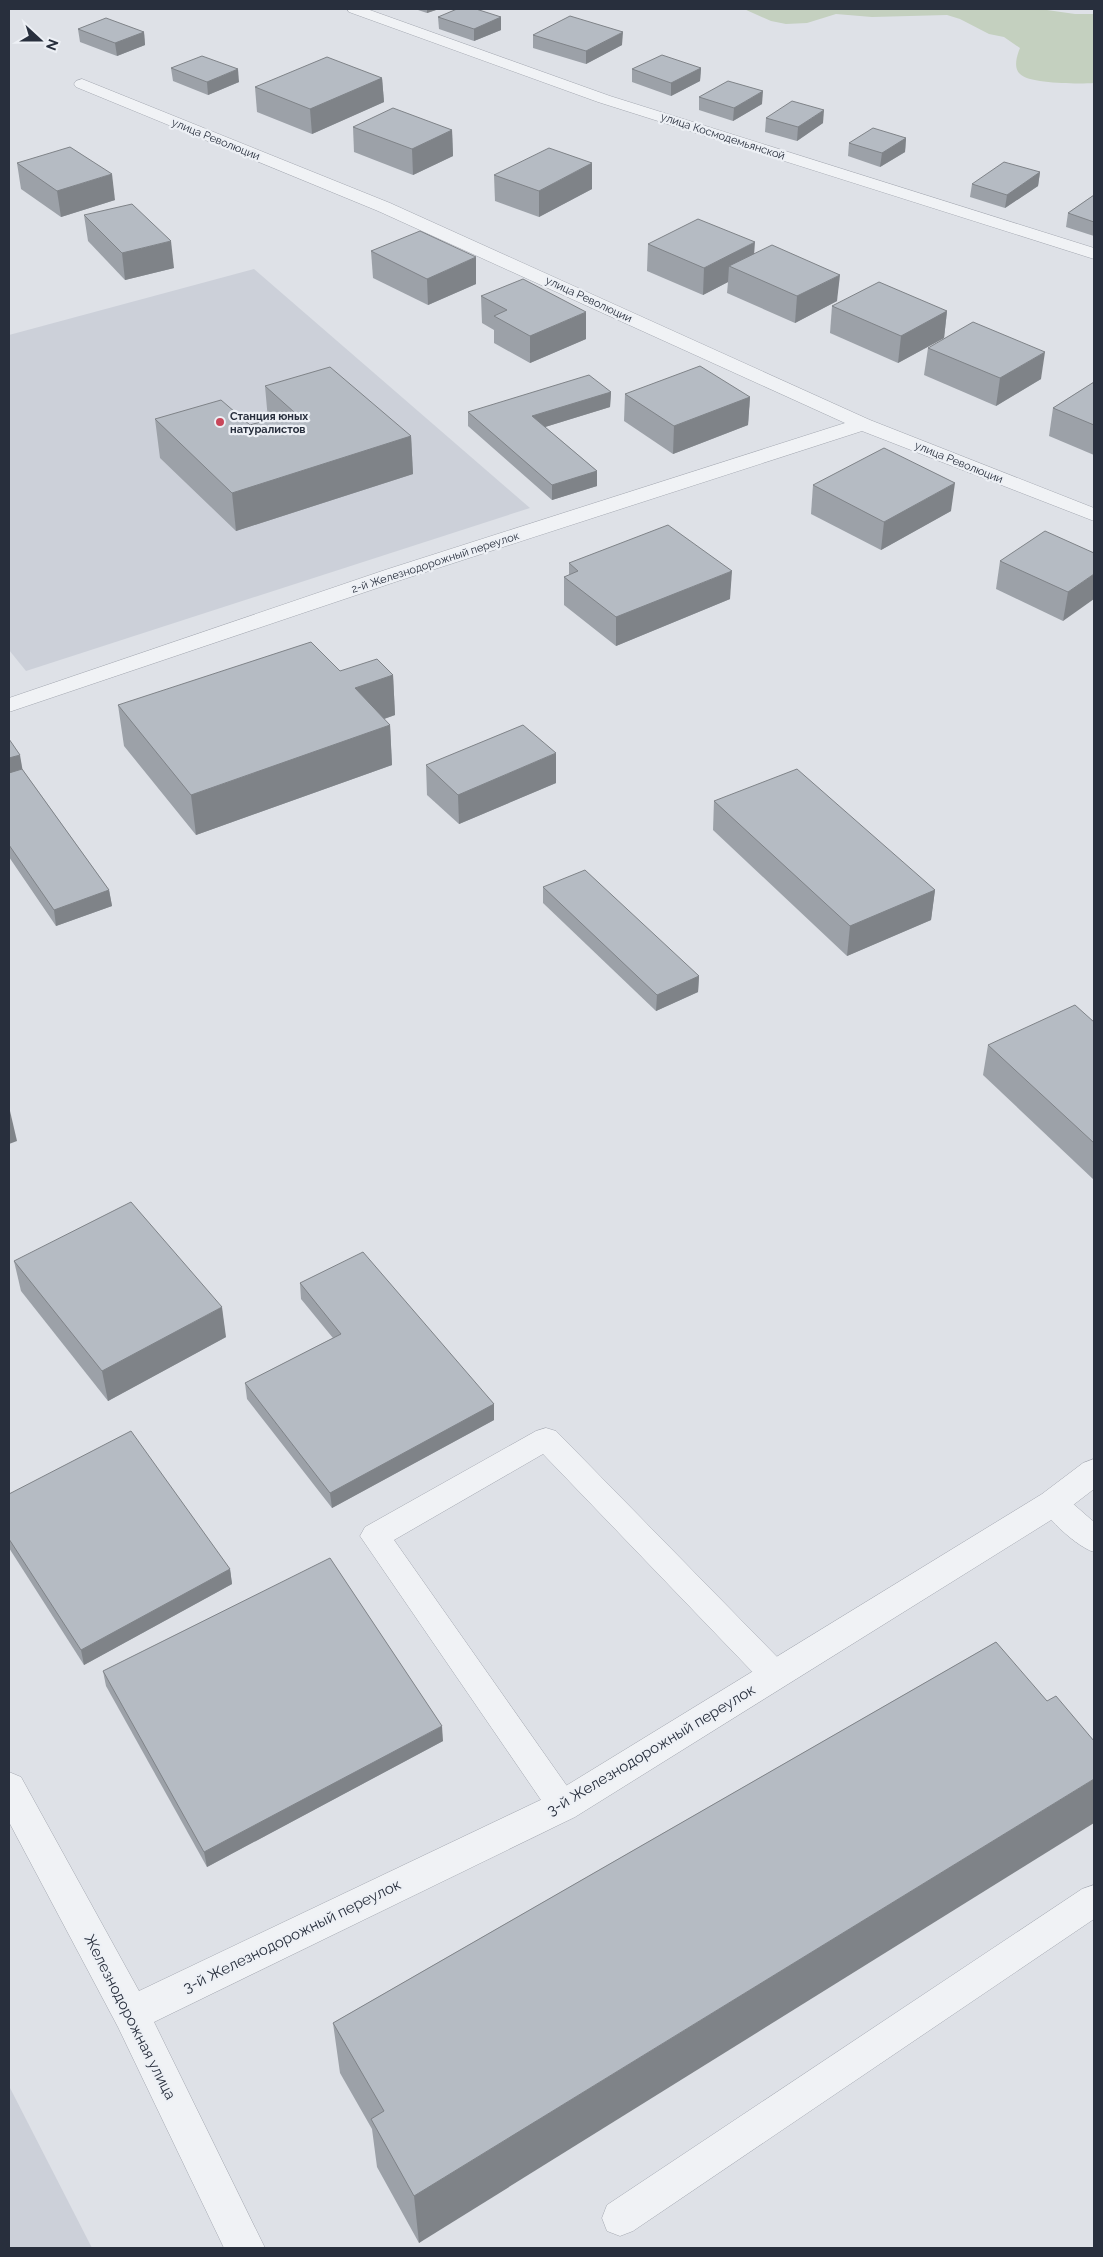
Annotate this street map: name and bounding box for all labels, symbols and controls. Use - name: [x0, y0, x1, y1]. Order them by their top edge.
- north arrow: [15, 15, 65, 65]
- text: N: [43, 37, 62, 53]
- street label: улица Космодемьянской: [659, 110, 787, 163]
- street label: улица Революции: [170, 116, 262, 163]
- street label: улица Революции: [543, 274, 634, 325]
- place label: Станция юных натуралистов: [230, 410, 308, 436]
- marker: Станция юных натуралистов: [214, 416, 226, 428]
- street label: улица Революции: [913, 439, 1005, 486]
- street label: 2-й Железнодорожный переулок: [350, 529, 521, 596]
- street label: 3-й Железнодорожный переулок: [544, 1680, 759, 1820]
- street label: 3-й Железнодорожный переулок: [180, 1875, 404, 1997]
- street label: Железнодорожная улица: [80, 1931, 180, 2103]

